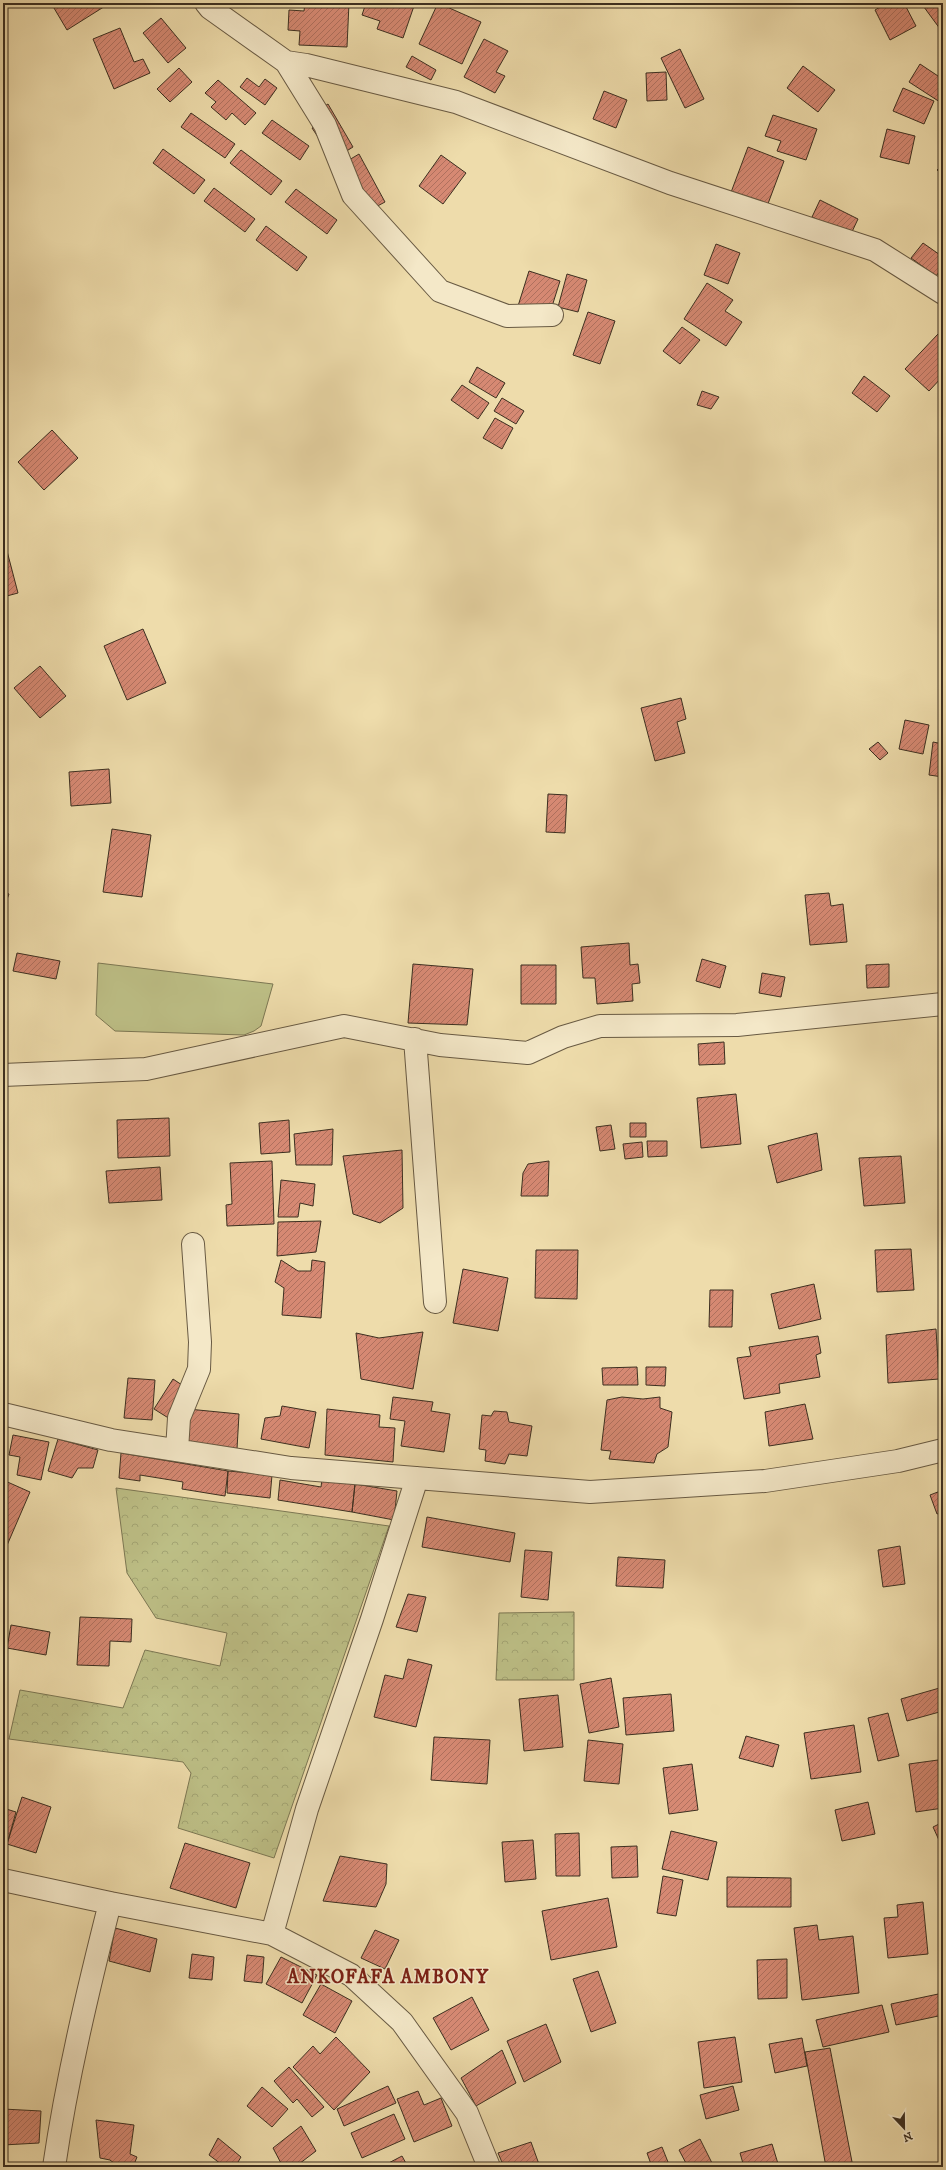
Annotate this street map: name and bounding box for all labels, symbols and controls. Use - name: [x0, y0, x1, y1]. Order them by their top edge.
- district label: ANKOFAFA AMBONY: [286, 1966, 489, 1989]
- north arrow: [884, 2108, 924, 2148]
- text: N: [901, 2128, 914, 2145]

